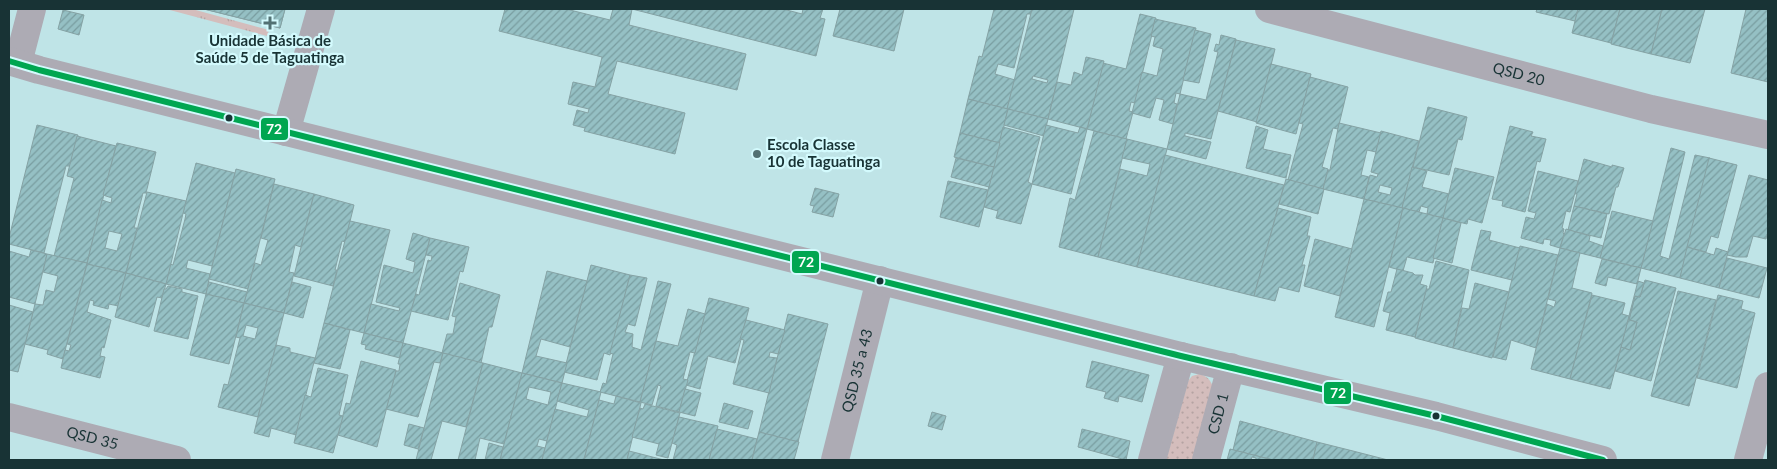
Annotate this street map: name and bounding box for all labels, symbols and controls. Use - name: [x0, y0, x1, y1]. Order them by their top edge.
- marker: Unidade Básica de Saúde 5 de Taguatinga: [263, 16, 277, 30]
- place label: Unidade Básica de Saúde 5 de Taguatinga: [196, 31, 344, 66]
- street label: QSD 20: [1491, 58, 1547, 89]
- unlabelled marker: [224, 113, 234, 123]
- line badge: 72: [260, 117, 289, 141]
- text: 72: [266, 120, 282, 137]
- place label: Escola Classe 10 de Taguatinga: [767, 135, 880, 170]
- marker: Escola Classe 10 de Taguatinga: [751, 148, 763, 160]
- line badge: 72: [791, 250, 820, 274]
- text: 72: [798, 253, 814, 270]
- unlabelled marker: [875, 276, 885, 286]
- street label: QSD 35 a 43: [837, 327, 875, 414]
- line badge: 72: [1323, 381, 1352, 405]
- text: 72: [1330, 384, 1346, 401]
- street label: CSD 1: [1203, 391, 1232, 436]
- unlabelled marker: [1431, 411, 1441, 421]
- street label: QSD 35: [65, 422, 120, 453]

